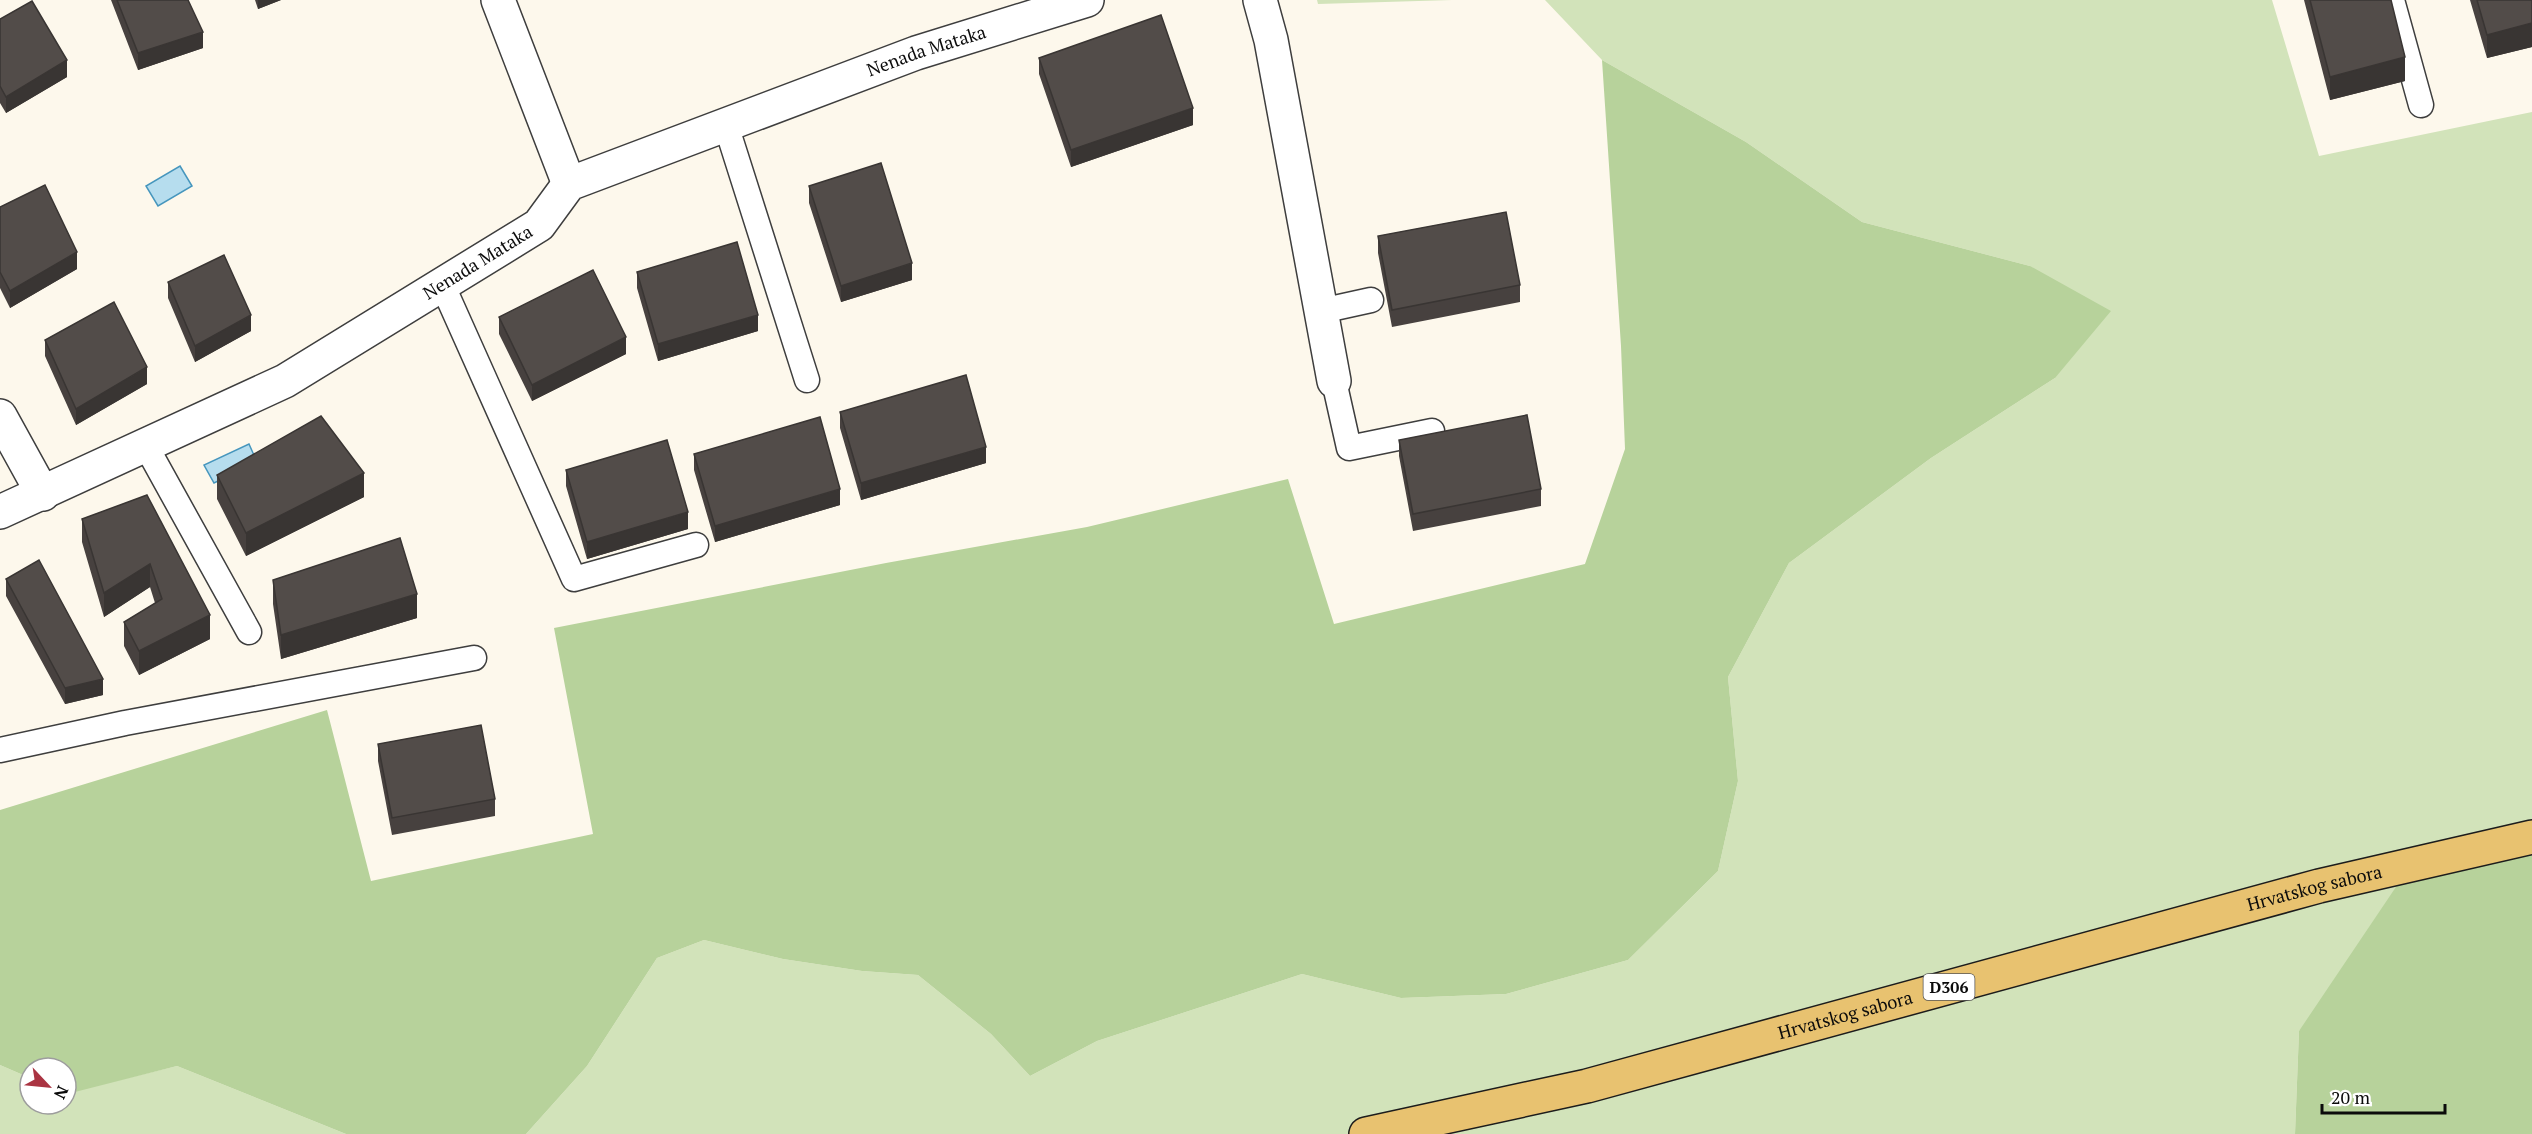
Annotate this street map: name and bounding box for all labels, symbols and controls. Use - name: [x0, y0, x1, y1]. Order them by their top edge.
- street label: Nenada Mataka: [863, 19, 989, 82]
- street label: Nenada Mataka: [418, 219, 537, 304]
- street label: Hrvatskog sabora: [2244, 859, 2384, 916]
- road number: D306: [1924, 974, 1974, 1000]
- street label: Hrvatskog sabora: [1775, 985, 1915, 1044]
- north arrow: [18, 1056, 78, 1116]
- scale bar: [2322, 1077, 2445, 1115]
- text: N: [49, 1082, 74, 1103]
- text: 20 m: [2331, 1085, 2371, 1109]

